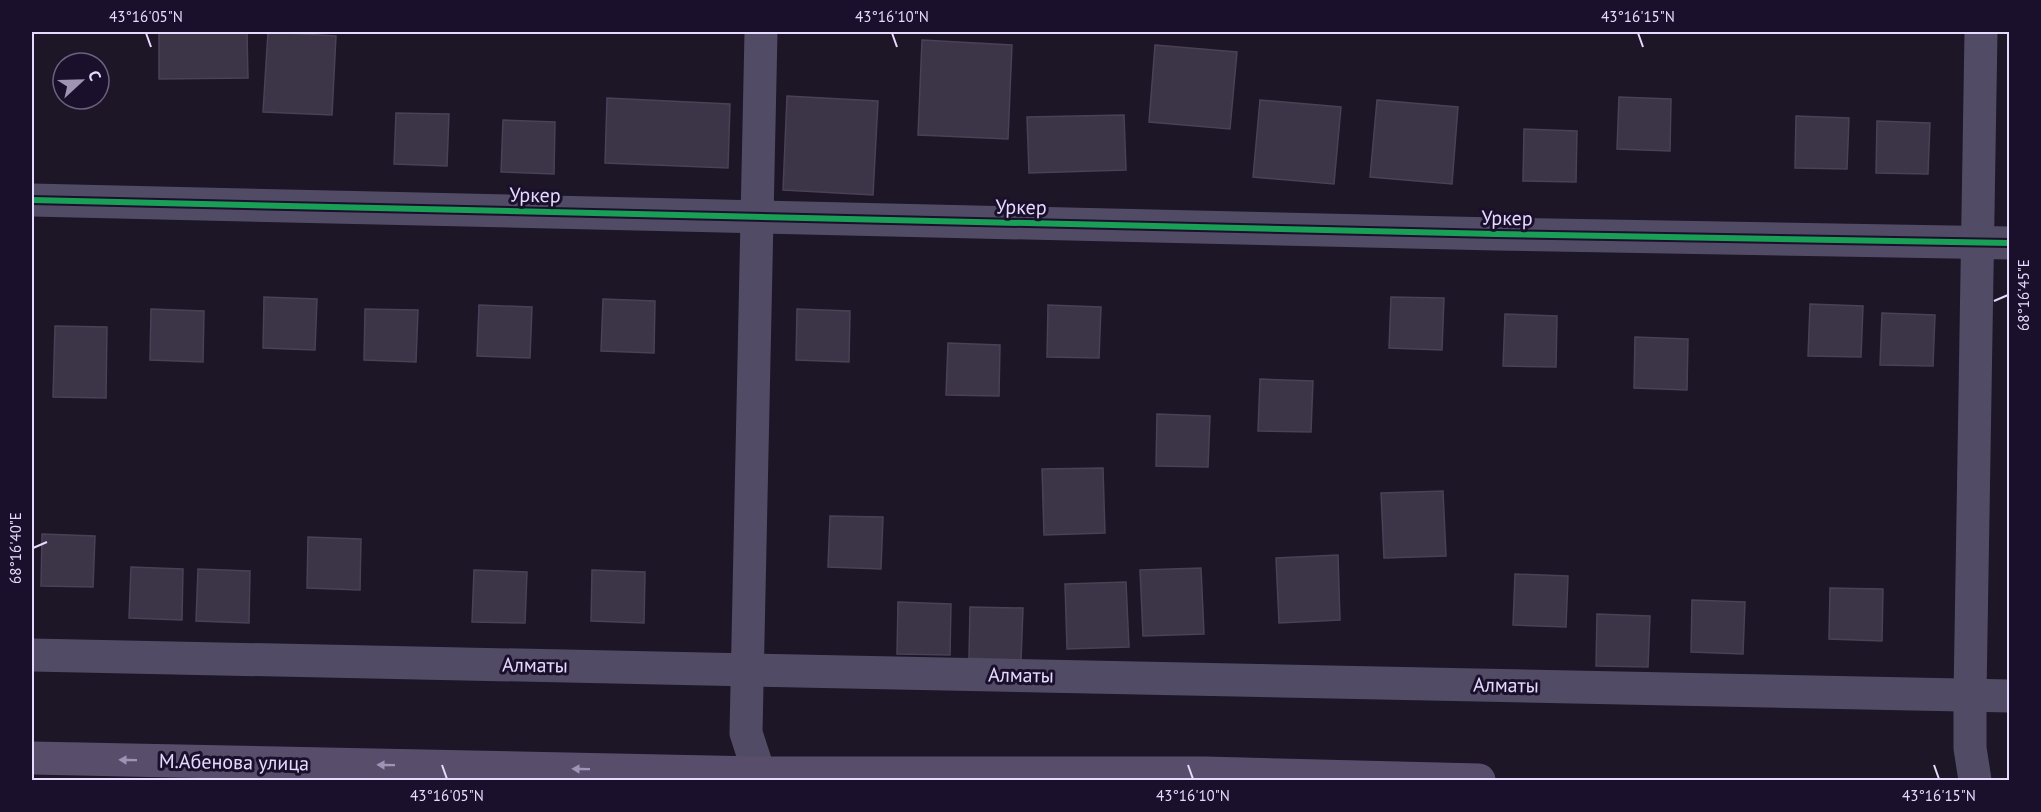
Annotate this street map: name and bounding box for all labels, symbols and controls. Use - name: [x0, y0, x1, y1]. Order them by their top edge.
- text: 43°16'05"N: [109, 7, 183, 26]
- text: 43°16'10"N: [855, 7, 929, 26]
- text: 43°16'15"N: [1601, 7, 1675, 26]
- north arrow: [51, 51, 111, 111]
- text: С: [84, 67, 106, 83]
- street label: Уркер: [509, 182, 561, 208]
- street label: Уркер: [995, 194, 1047, 220]
- street label: Уркер: [1481, 205, 1533, 231]
- text: 68°16'45"E: [2014, 259, 2033, 331]
- text: 68°16'40"E: [6, 512, 25, 584]
- street label: Алматы: [502, 651, 568, 679]
- street label: Алматы: [988, 661, 1054, 689]
- street label: Алматы: [1473, 671, 1539, 699]
- street label: М.Абенова улица: [159, 748, 309, 776]
- one-way arrow: [119, 755, 138, 765]
- one-way arrow: [377, 760, 396, 770]
- one-way arrow: [571, 765, 590, 774]
- text: 43°16'05"N: [410, 786, 484, 805]
- text: 43°16'10"N: [1156, 786, 1230, 805]
- text: 43°16'15"N: [1902, 786, 1976, 805]

